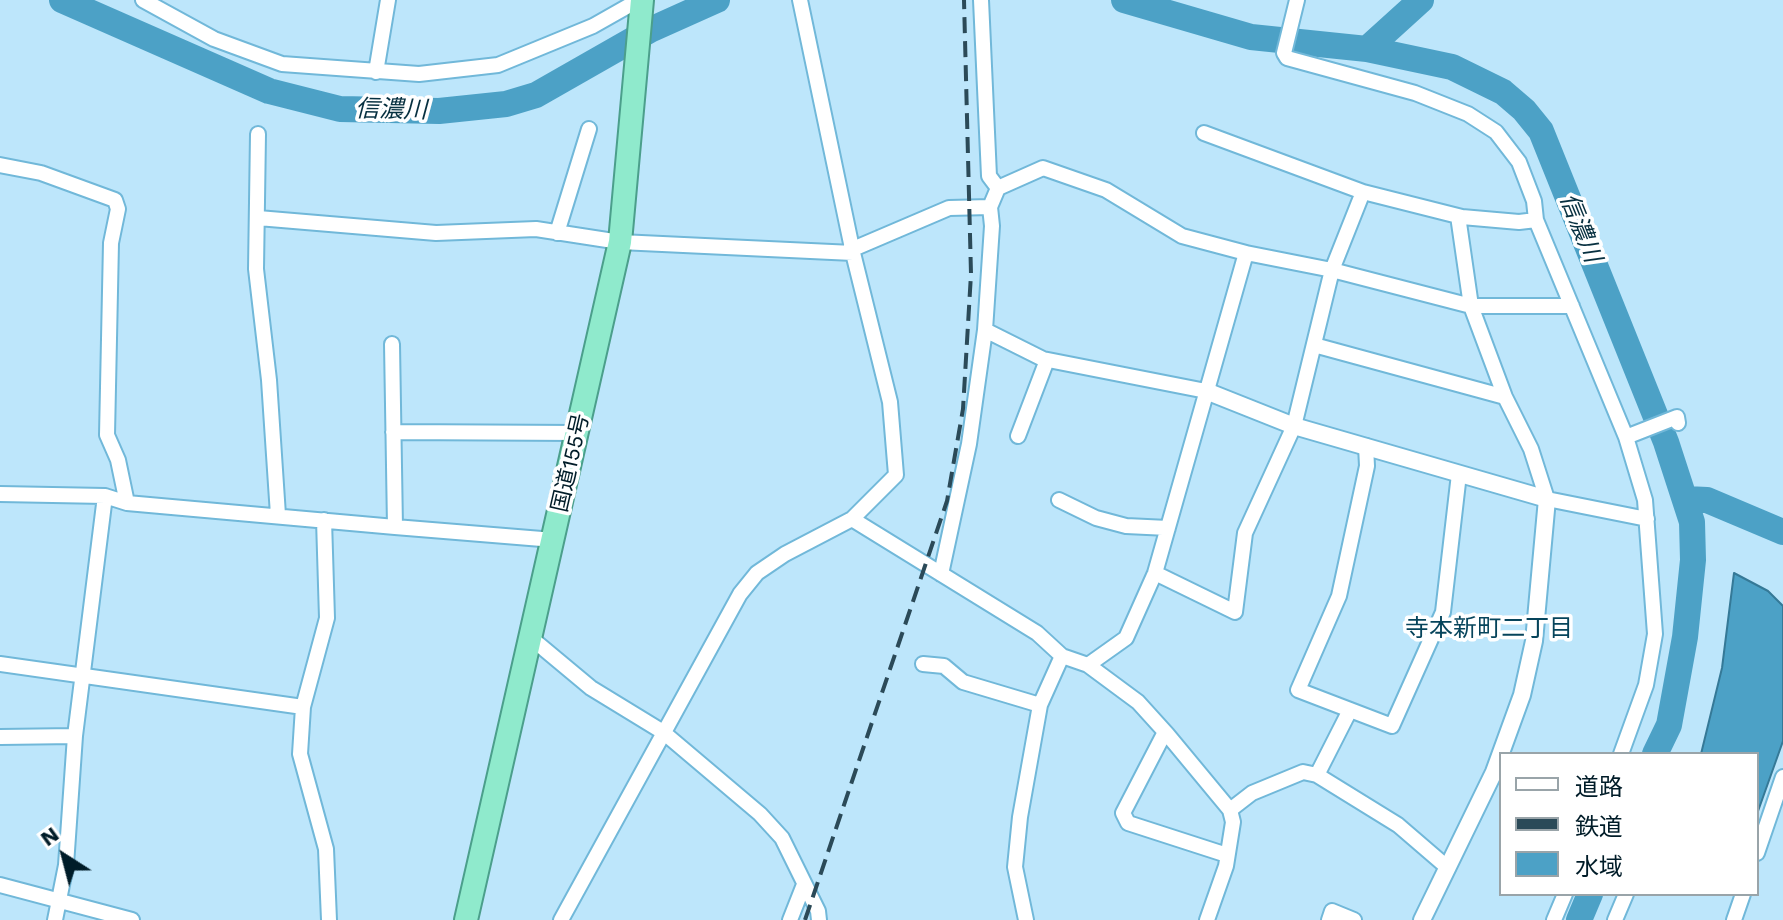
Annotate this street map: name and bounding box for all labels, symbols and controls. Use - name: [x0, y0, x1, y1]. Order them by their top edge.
- water label: 信濃川: [355, 95, 427, 125]
- water label: 信濃川: [1553, 189, 1607, 267]
- street label: 国道155号: [547, 411, 595, 515]
- district label: 寺本新町二丁目: [1405, 615, 1573, 643]
- legend: [1499, 752, 1759, 896]
- text: 道路: [1575, 773, 1623, 801]
- text: 鉄道: [1575, 813, 1623, 841]
- north arrow: [24, 816, 104, 896]
- text: N: [36, 821, 64, 851]
- text: 水域: [1575, 853, 1623, 881]

